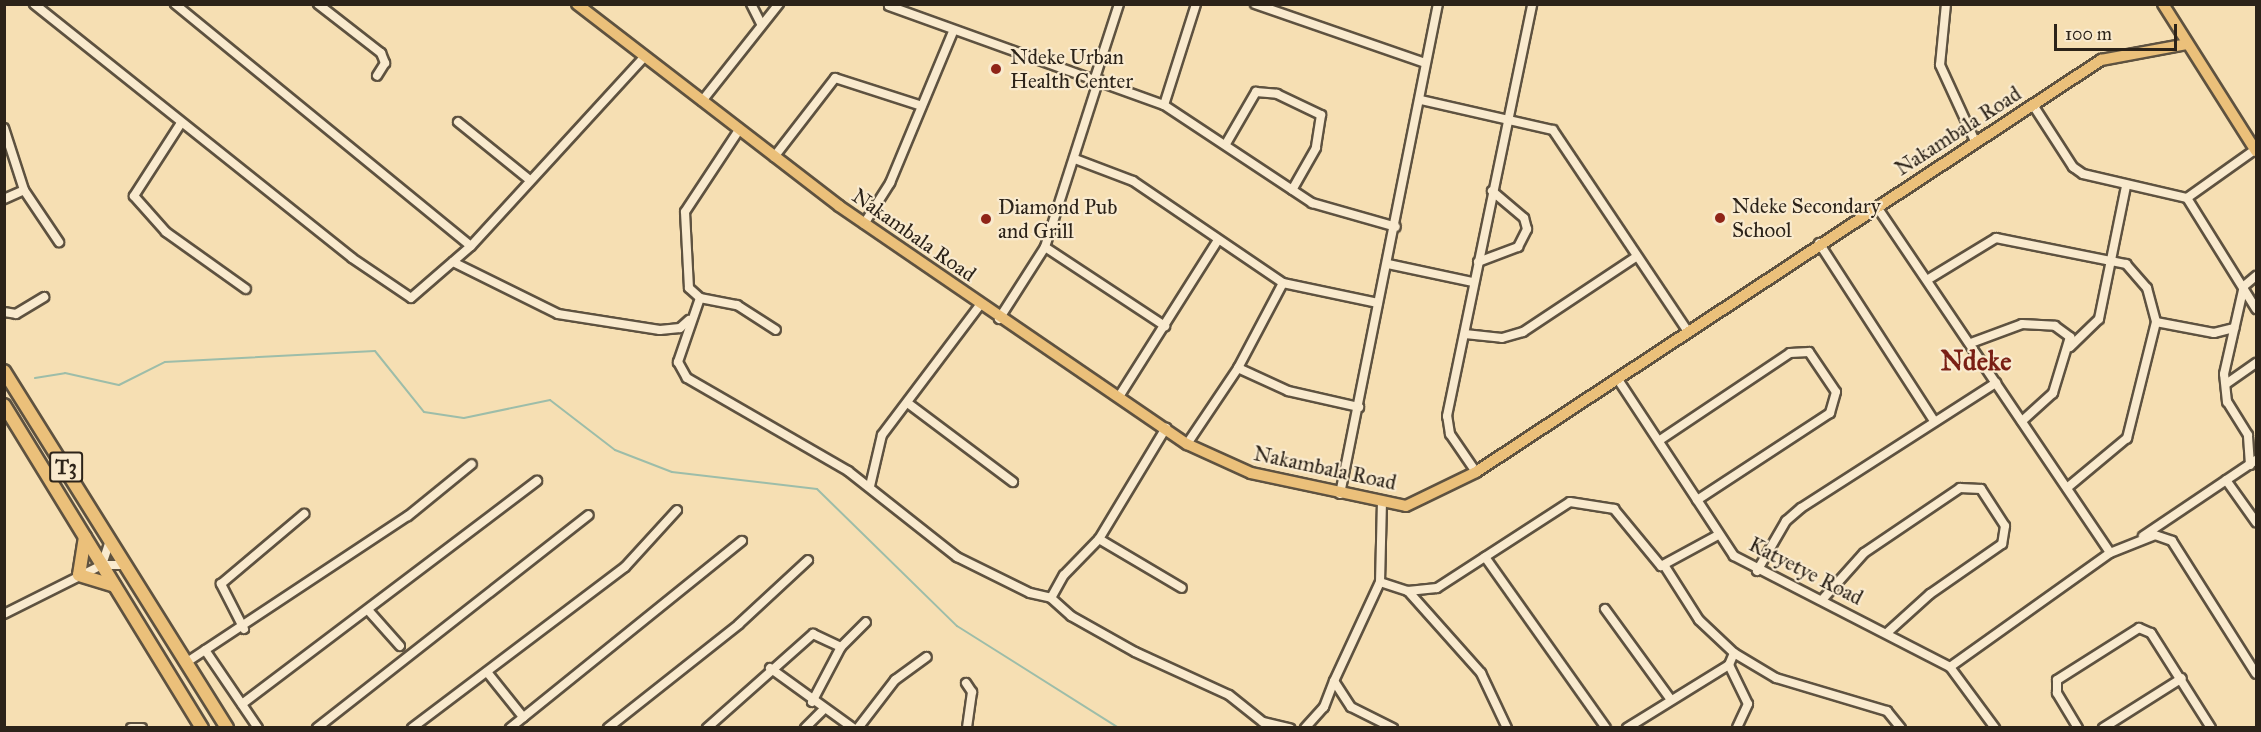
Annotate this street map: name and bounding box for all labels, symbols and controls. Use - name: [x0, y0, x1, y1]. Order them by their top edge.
- scale bar: [2057, 12, 2180, 50]
- text: 100 m: [2065, 23, 2112, 45]
- place label: Ndeke Urban Health Center: [1010, 44, 1133, 94]
- marker: Ndeke Urban Health Center: [987, 60, 1005, 78]
- street label: Nakambala Road: [1890, 81, 2026, 181]
- street label: Nakambala Road: [847, 183, 981, 287]
- place label: Ndeke Secondary School: [1732, 193, 1880, 243]
- place label: Diamond Pub and Grill: [998, 194, 1117, 244]
- marker: Ndeke Secondary School: [1713, 211, 1727, 225]
- marker: Diamond Pub and Grill: [979, 212, 993, 226]
- district label: Ndeke: [1941, 345, 2011, 377]
- street label: Nakambala Road: [1251, 441, 1399, 495]
- road number: T3: [48, 450, 84, 484]
- street label: Katyetye Road: [1745, 531, 1867, 611]

